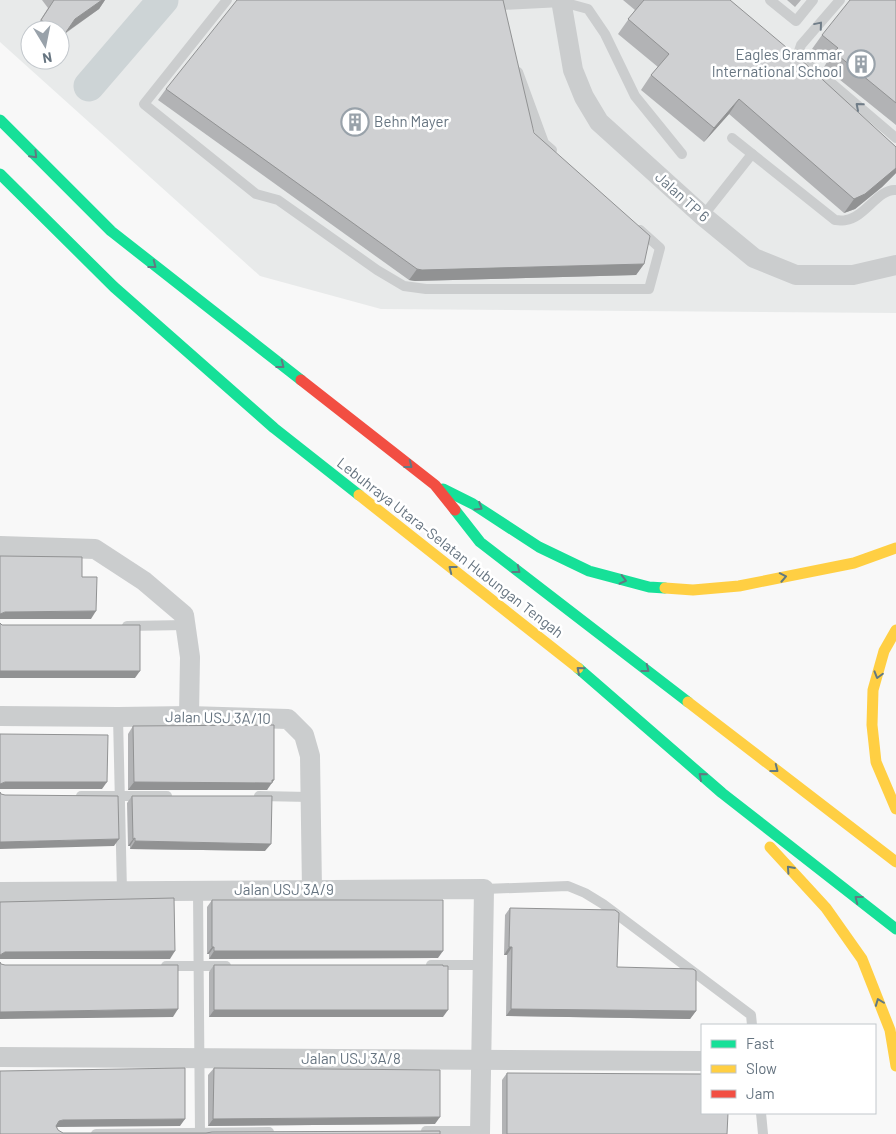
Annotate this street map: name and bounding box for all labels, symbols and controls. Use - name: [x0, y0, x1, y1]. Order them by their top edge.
- north arrow: [20, 20, 70, 70]
- one-way arrow: [813, 22, 821, 31]
- place label: Eagles Grammar International School: [712, 45, 843, 80]
- text: N: [41, 49, 53, 67]
- building icon: Eagles Grammar International School: [846, 49, 876, 79]
- one-way arrow: [856, 103, 865, 112]
- building icon: Behn Mayer: [340, 107, 370, 137]
- place label: Behn Mayer: [374, 112, 450, 130]
- one-way arrow: [29, 149, 38, 158]
- street label: Jalan TP 6: [652, 167, 713, 225]
- one-way arrow: [148, 259, 157, 268]
- one-way arrow: [275, 359, 285, 368]
- street label: Lebuhraya Utara–Selatan Hubungan Tengah: [334, 453, 567, 641]
- one-way arrow: [403, 459, 413, 468]
- one-way arrow: [473, 501, 482, 511]
- one-way arrow: [511, 564, 521, 573]
- one-way arrow: [449, 565, 458, 574]
- one-way arrow: [779, 572, 787, 583]
- one-way arrow: [618, 574, 627, 585]
- one-way arrow: [640, 664, 649, 672]
- one-way arrow: [576, 666, 585, 675]
- one-way arrow: [873, 670, 883, 678]
- street label: Jalan USJ 3A/10: [165, 707, 271, 727]
- one-way arrow: [769, 763, 778, 771]
- one-way arrow: [699, 773, 708, 782]
- one-way arrow: [787, 865, 796, 874]
- street label: Jalan USJ 3A/9: [234, 880, 334, 898]
- one-way arrow: [854, 895, 863, 904]
- one-way arrow: [875, 999, 885, 1007]
- legend: [701, 1024, 876, 1114]
- text: Fast: [746, 1034, 774, 1052]
- street label: Jalan USJ 3A/8: [301, 1049, 401, 1067]
- text: Slow: [746, 1059, 777, 1077]
- text: Jam: [746, 1084, 775, 1102]

